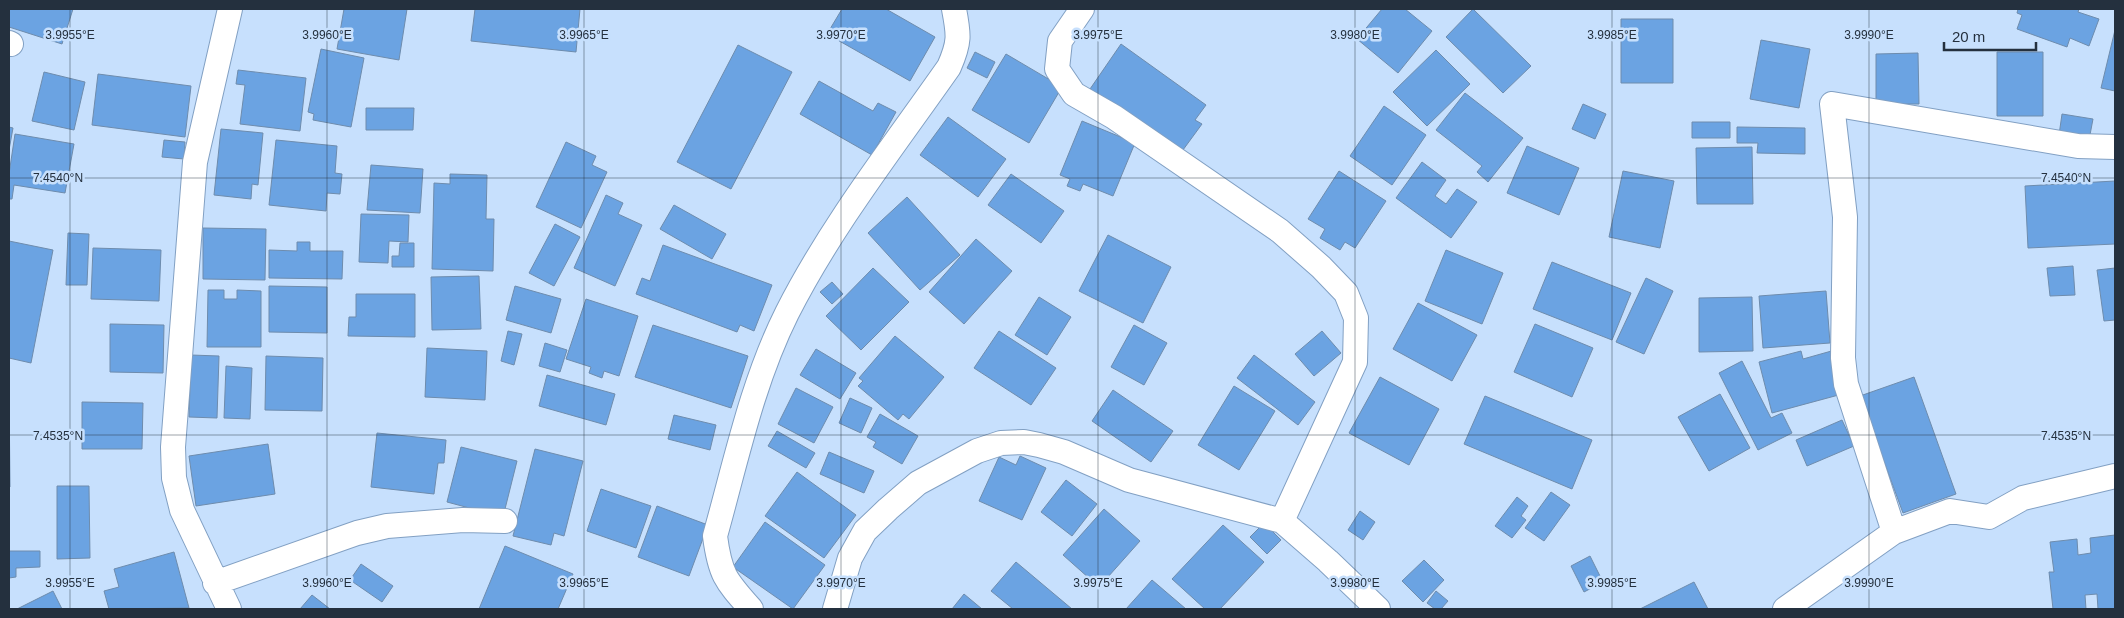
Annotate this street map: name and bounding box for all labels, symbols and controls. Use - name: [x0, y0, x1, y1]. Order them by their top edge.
- scale bar: [1944, 20, 2036, 52]
- text: 3.9955°E: [45, 28, 95, 42]
- text: 3.9960°E: [302, 28, 352, 42]
- text: 3.9965°E: [559, 28, 609, 42]
- text: 3.9970°E: [816, 28, 866, 42]
- text: 3.9975°E: [1073, 28, 1123, 42]
- text: 3.9980°E: [1330, 28, 1380, 42]
- text: 3.9985°E: [1587, 28, 1637, 42]
- text: 3.9990°E: [1844, 28, 1894, 42]
- text: 20 m: [1952, 28, 1985, 45]
- text: 7.4540°N: [33, 171, 83, 185]
- text: 7.4540°N: [2041, 171, 2091, 185]
- text: 7.4535°N: [33, 429, 83, 443]
- text: 7.4535°N: [2041, 429, 2091, 443]
- text: 3.9955°E: [45, 576, 95, 590]
- text: 3.9960°E: [302, 576, 352, 590]
- text: 3.9965°E: [559, 576, 609, 590]
- text: 3.9970°E: [816, 576, 866, 590]
- text: 3.9975°E: [1073, 576, 1123, 590]
- text: 3.9980°E: [1330, 576, 1380, 590]
- text: 3.9985°E: [1587, 576, 1637, 590]
- text: 3.9990°E: [1844, 576, 1894, 590]

